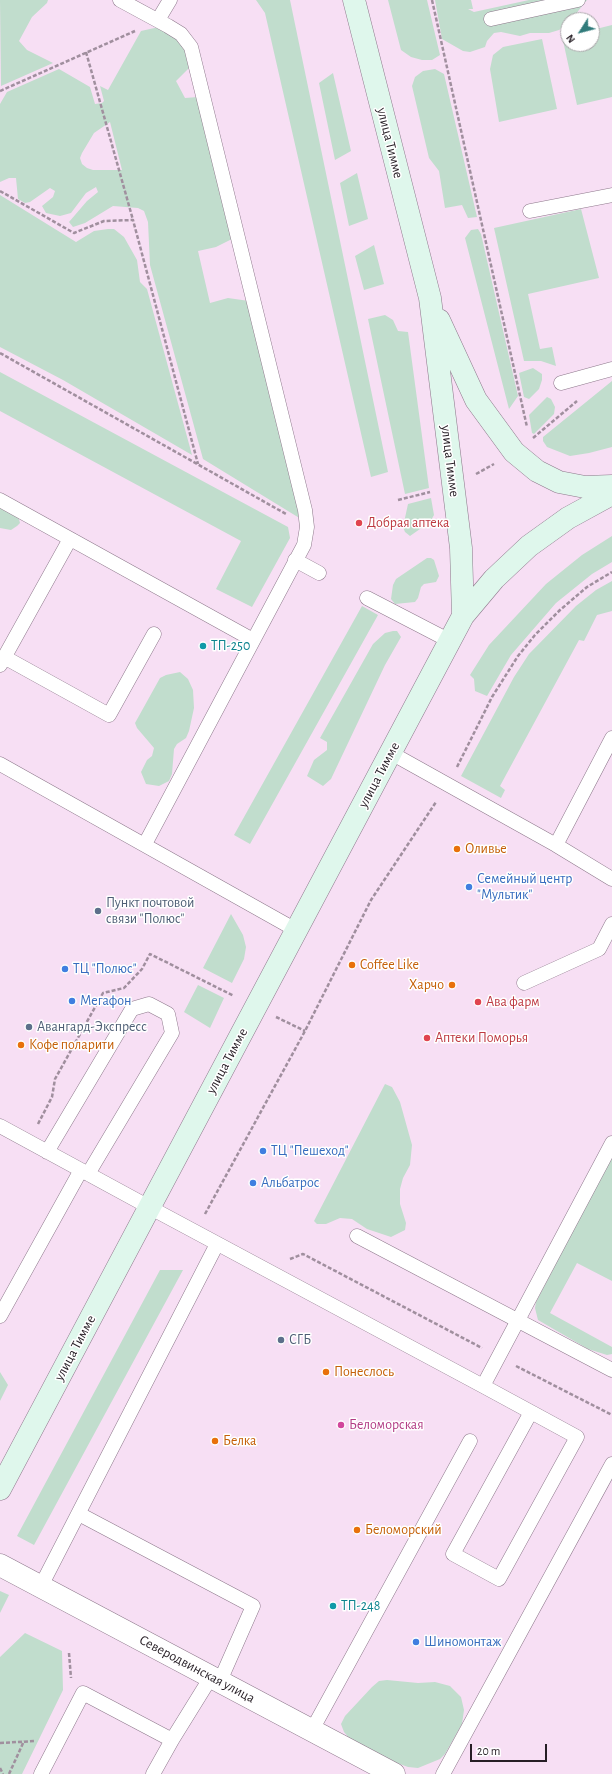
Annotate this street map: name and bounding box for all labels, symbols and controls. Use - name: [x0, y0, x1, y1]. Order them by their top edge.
- north arrow: [560, 12, 600, 52]
- text: N: [564, 32, 577, 45]
- street label: улица Тимме: [373, 106, 407, 180]
- street label: улица Тимме: [437, 424, 463, 498]
- place label: Добрая аптека: [367, 515, 449, 531]
- marker: Добрая аптека: [354, 518, 364, 528]
- place label: ТП-250: [211, 638, 250, 654]
- marker: ТП-250: [198, 641, 208, 651]
- street label: улица Тимме: [355, 739, 403, 811]
- place label: Оливье: [465, 841, 507, 857]
- marker: Оливье: [452, 844, 462, 854]
- place label: Семейный центр "Мультик": [477, 871, 572, 904]
- marker: Семейный центр "Мультик": [464, 882, 474, 892]
- place label: Пункт почтовой связи "Полюс": [106, 895, 194, 928]
- marker: Пункт почтовой связи "Полюс": [93, 906, 103, 916]
- place label: Coffee Like: [360, 957, 419, 973]
- marker: Coffee Like: [347, 960, 357, 970]
- place label: ТЦ "Полюс": [73, 961, 137, 977]
- marker: ТЦ "Полюс": [60, 964, 70, 974]
- place label: Харчо: [409, 977, 444, 993]
- marker: Харчо: [447, 980, 457, 990]
- place label: Мегафон: [80, 993, 131, 1009]
- place label: Ава фарм: [486, 994, 540, 1010]
- marker: Мегафон: [67, 996, 77, 1006]
- marker: Ава фарм: [473, 997, 483, 1007]
- place label: Авангард-Экспресс: [37, 1019, 147, 1035]
- marker: Авангард-Экспресс: [24, 1022, 34, 1032]
- street label: улица Тимме: [203, 1025, 251, 1097]
- place label: Аптеки Поморья: [435, 1030, 528, 1046]
- marker: Аптеки Поморья: [422, 1033, 432, 1043]
- place label: Кофе поларити: [29, 1037, 114, 1053]
- marker: Кофе поларити: [16, 1040, 26, 1050]
- place label: ТЦ "Пешеход": [271, 1143, 349, 1159]
- marker: ТЦ "Пешеход": [258, 1146, 268, 1156]
- place label: Альбатрос: [261, 1175, 319, 1191]
- marker: Альбатрос: [248, 1178, 258, 1188]
- street label: улица Тимме: [51, 1312, 99, 1384]
- place label: СГБ: [289, 1332, 311, 1348]
- marker: СГБ: [276, 1335, 286, 1345]
- place label: Понеслось: [334, 1364, 394, 1380]
- marker: Понеслось: [321, 1367, 331, 1377]
- place label: Беломорская: [349, 1417, 424, 1433]
- marker: Беломорская: [336, 1420, 346, 1430]
- place label: Белка: [223, 1433, 256, 1449]
- marker: Белка: [210, 1436, 220, 1446]
- place label: Беломорский: [365, 1522, 442, 1538]
- marker: Беломорский: [352, 1525, 362, 1535]
- place label: ТП-248: [341, 1598, 380, 1614]
- marker: ТП-248: [328, 1601, 338, 1611]
- street label: Северодвинская улица: [136, 1631, 258, 1707]
- place label: Шиномонтаж: [424, 1634, 501, 1650]
- marker: Шиномонтаж: [411, 1637, 421, 1647]
- scale bar: [472, 1736, 549, 1762]
- text: 20 m: [477, 1745, 500, 1757]

